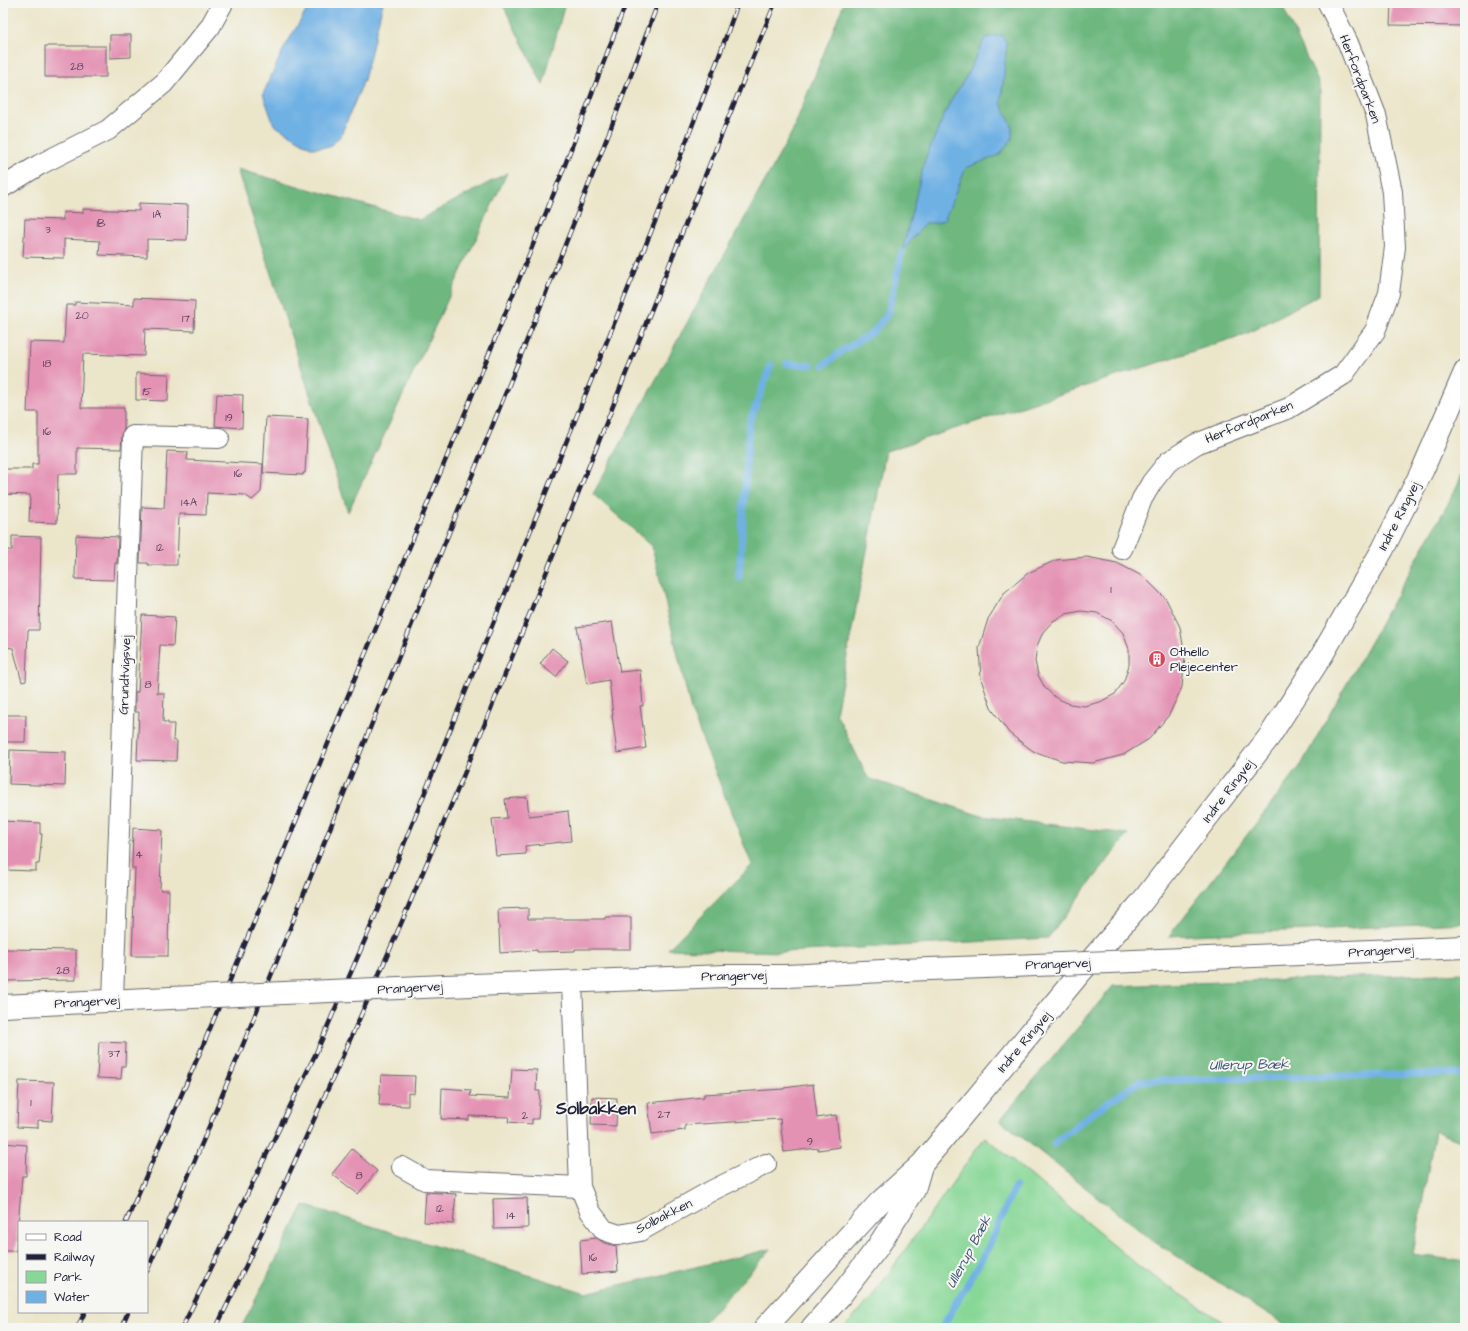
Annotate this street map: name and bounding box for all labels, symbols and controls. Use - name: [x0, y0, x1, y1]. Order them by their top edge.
- street label: Herfordparken: [1335, 32, 1385, 126]
- house number: 28: [70, 59, 84, 74]
- house number: 1A: [153, 207, 161, 222]
- house number: 1B: [96, 216, 106, 231]
- house number: 3: [45, 222, 51, 237]
- house number: 20: [75, 308, 89, 323]
- house number: 17: [182, 311, 190, 326]
- house number: 18: [43, 356, 51, 371]
- house number: 15: [142, 384, 152, 399]
- street label: Herfordparken: [1202, 396, 1296, 448]
- house number: 19: [225, 410, 233, 425]
- house number: 16: [43, 424, 51, 439]
- house number: 16: [234, 466, 242, 481]
- street label: Indre Ringvej: [1374, 478, 1425, 554]
- house number: 14A: [181, 495, 197, 510]
- house number: 12: [156, 540, 165, 555]
- house number: 1: [1110, 582, 1112, 597]
- street label: Grundtvigsvej: [115, 634, 136, 715]
- place label: Othello Plejecenter: [1170, 643, 1238, 676]
- building icon: Othello Plejecenter: [1147, 649, 1167, 669]
- house number: 8: [144, 677, 152, 692]
- street label: Indre Ringvej: [1198, 755, 1259, 827]
- house number: 4: [135, 847, 143, 862]
- street label: Prangervej: [1348, 940, 1415, 963]
- street label: Prangervej: [1025, 954, 1092, 975]
- house number: 28: [56, 963, 70, 978]
- street label: Prangervej: [701, 966, 768, 987]
- street label: Prangervej: [377, 977, 444, 1000]
- street label: Prangervej: [54, 991, 121, 1014]
- street label: Indre Ringvej: [993, 1007, 1056, 1077]
- house number: 37: [108, 1046, 120, 1061]
- water label: Ullerup Bæk: [1209, 1054, 1289, 1076]
- house number: 1: [30, 1095, 32, 1110]
- district label: Solbakken: [555, 1097, 636, 1121]
- house number: 27: [657, 1107, 671, 1122]
- house number: 2: [522, 1108, 529, 1123]
- house number: 9: [807, 1134, 813, 1149]
- house number: 8: [355, 1168, 363, 1183]
- street label: Solbakken: [633, 1194, 696, 1238]
- house number: 12: [436, 1201, 445, 1216]
- house number: 14: [507, 1208, 516, 1223]
- water label: Ullerup Bæk: [941, 1212, 997, 1292]
- legend: [18, 1221, 148, 1313]
- text: Road: [54, 1229, 82, 1246]
- text: Railway: [54, 1249, 95, 1267]
- house number: 16: [589, 1250, 597, 1265]
- text: Park: [54, 1269, 82, 1286]
- text: Water: [54, 1289, 90, 1306]

